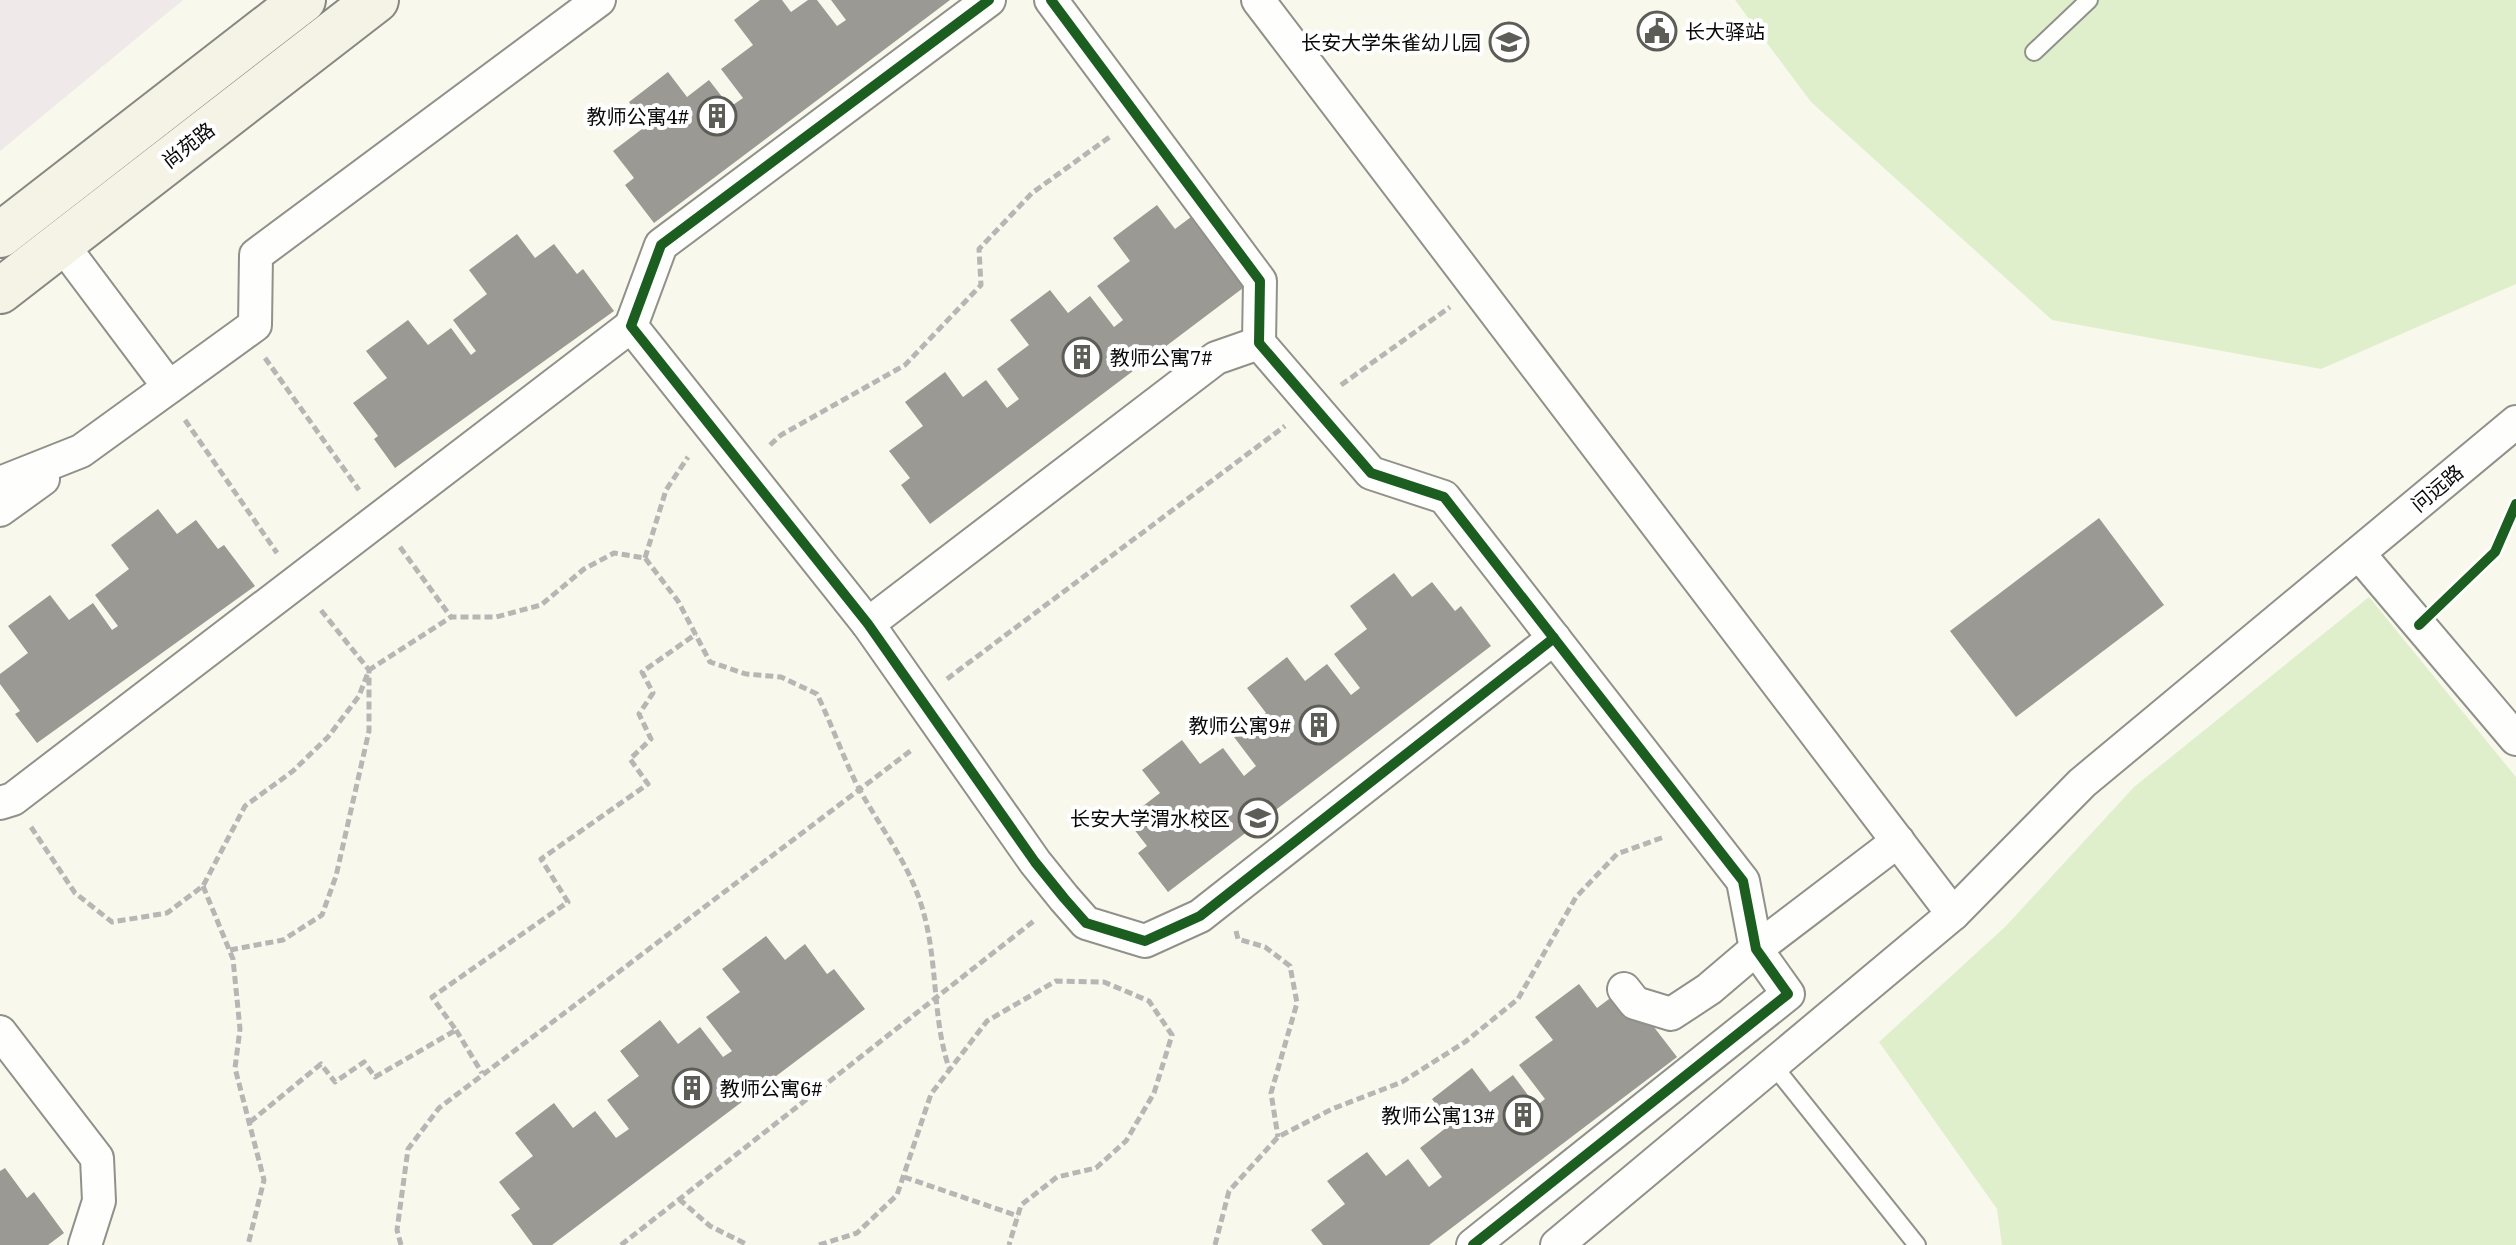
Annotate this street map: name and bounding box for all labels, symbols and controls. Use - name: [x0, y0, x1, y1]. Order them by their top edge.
- public building icon: 长大驿站: [1636, 10, 1678, 52]
- place label: 长大驿站: [1685, 18, 1765, 45]
- school or university icon: 长安大学朱雀幼儿园: [1488, 21, 1530, 63]
- place label: 长安大学朱雀幼儿园: [1301, 29, 1481, 56]
- building icon: 教师公寓4#: [696, 95, 738, 137]
- place label: 教师公寓4#: [587, 103, 689, 130]
- street label: 尚苑路: [156, 116, 220, 174]
- building icon: 教师公寓7#: [1061, 336, 1103, 378]
- place label: 教师公寓7#: [1110, 344, 1212, 371]
- street label: 问远路: [2405, 458, 2469, 518]
- building icon: 教师公寓9#: [1298, 704, 1340, 746]
- place label: 教师公寓9#: [1189, 712, 1291, 739]
- school or university icon: 长安大学渭水校区: [1237, 797, 1279, 839]
- place label: 长安大学渭水校区: [1070, 805, 1230, 832]
- building icon: 教师公寓6#: [671, 1067, 713, 1109]
- place label: 教师公寓6#: [720, 1075, 822, 1102]
- building icon: 教师公寓13#: [1502, 1094, 1544, 1136]
- place label: 教师公寓13#: [1381, 1102, 1495, 1129]

